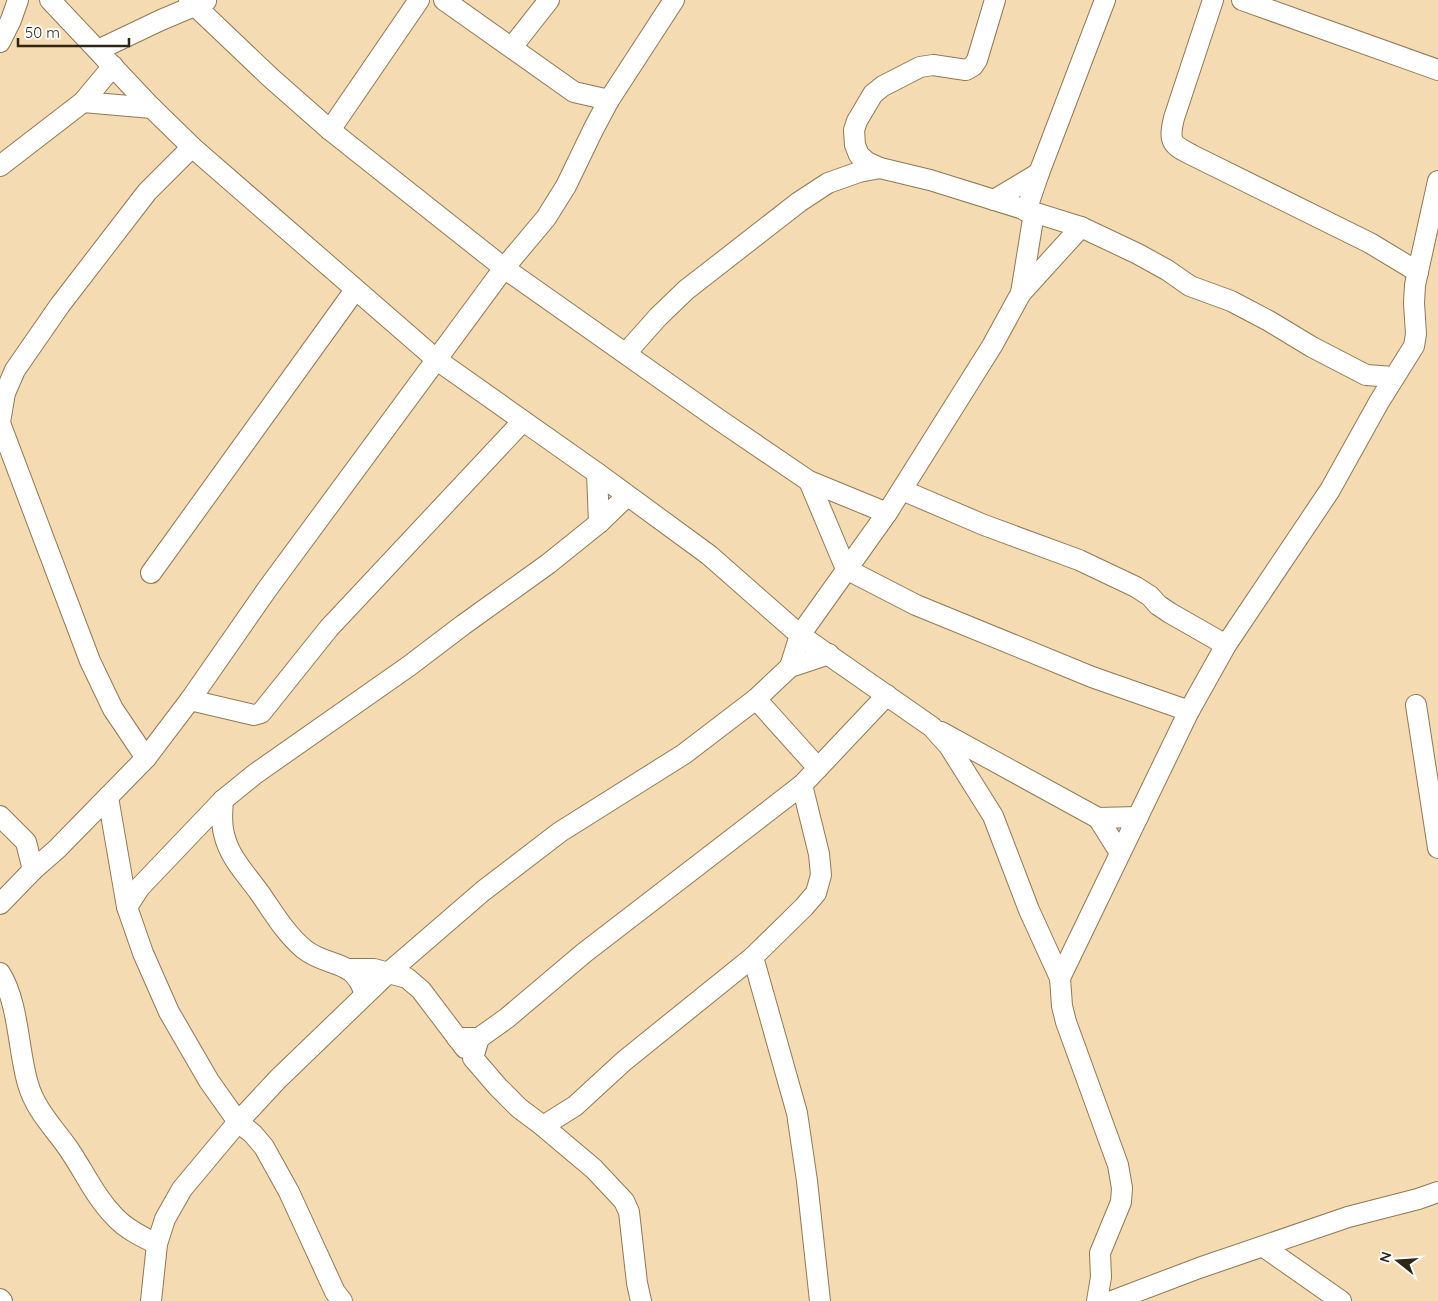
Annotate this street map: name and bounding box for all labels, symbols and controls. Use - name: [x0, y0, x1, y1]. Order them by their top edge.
- scale bar: [18, 15, 129, 47]
- text: 50 m: [25, 23, 60, 42]
- north arrow: [1373, 1236, 1423, 1286]
- text: N: [1375, 1250, 1396, 1265]

